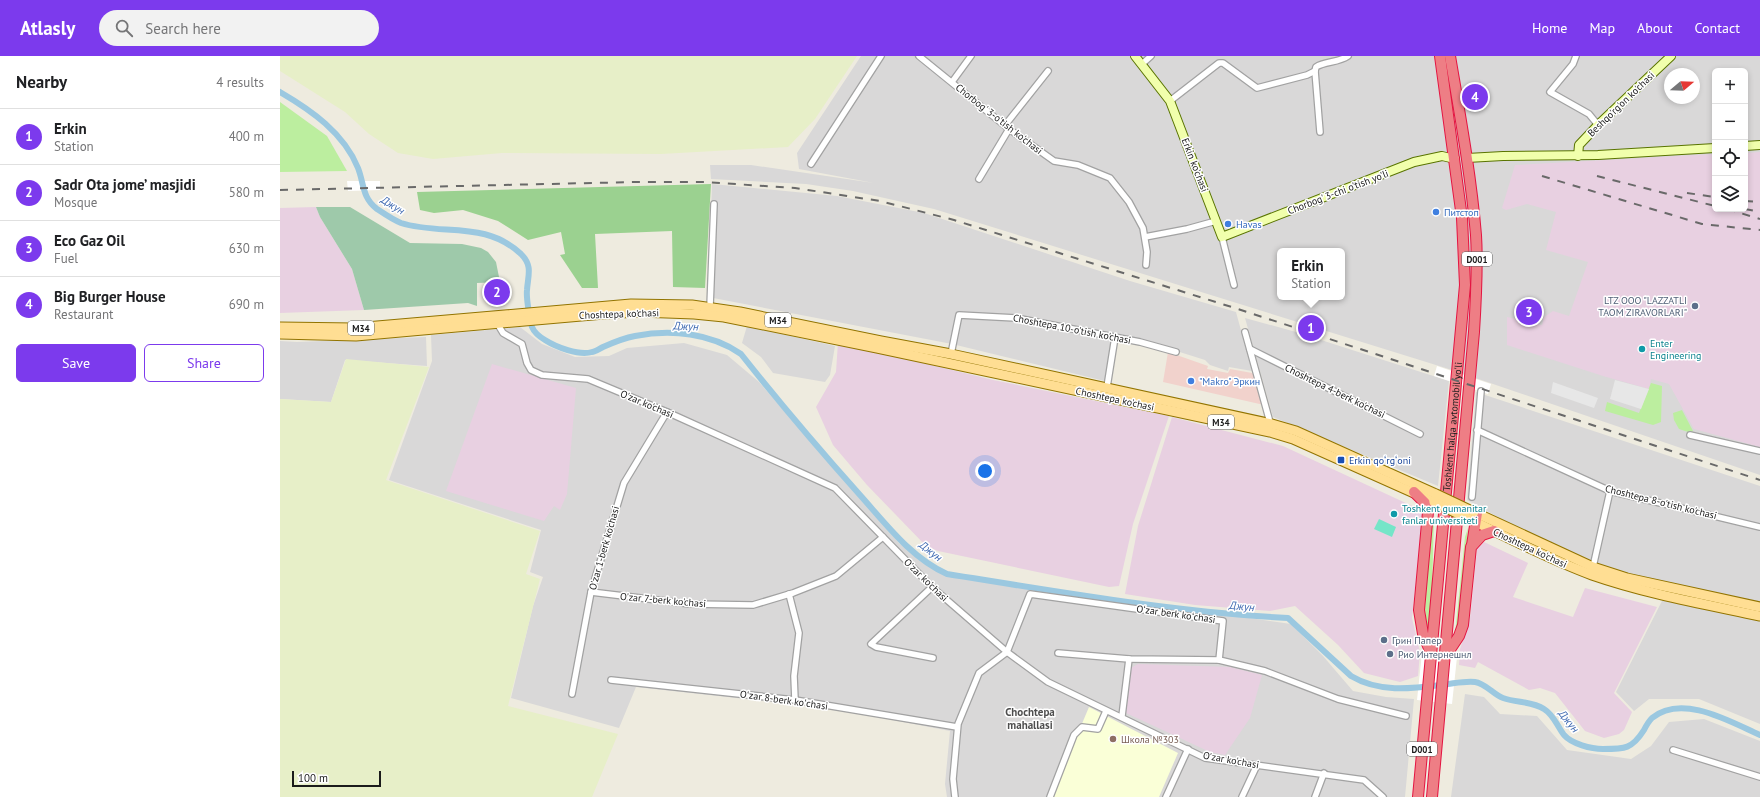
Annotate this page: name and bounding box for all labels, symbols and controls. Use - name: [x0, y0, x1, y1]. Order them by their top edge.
- search box: [99, 10, 379, 46]
- text: Atlasly: [20, 16, 75, 40]
- icon: search: [113, 17, 135, 39]
- text: Search here: [145, 19, 221, 38]
- text: Home: [1532, 19, 1567, 37]
- text: Map: [1589, 19, 1615, 37]
- text: About: [1637, 19, 1673, 37]
- text: Contact: [1695, 19, 1740, 37]
- north arrow: [1664, 68, 1700, 104]
- map controls: [1712, 68, 1748, 212]
- button: +: [1712, 68, 1748, 104]
- street label: Beshqo'rg'on ko'chasi: [1585, 69, 1657, 139]
- text: Nearby: [16, 71, 67, 93]
- text: 4 results: [216, 74, 264, 91]
- street label: Chorbog' 3-o'tish ko'chasi: [953, 81, 1045, 157]
- pin: 4: [1462, 82, 1488, 112]
- button: −: [1712, 104, 1748, 140]
- text: Erkin: [54, 119, 87, 138]
- text: 1: [25, 128, 33, 145]
- text: 400 m: [229, 128, 264, 145]
- street label: Erkin ko'chasi: [1179, 136, 1211, 194]
- text: Station: [54, 138, 94, 155]
- button: locate: [1712, 140, 1748, 176]
- street label: Chorbog' 3-chi o'tish yo'li: [1286, 167, 1390, 217]
- text: Sadr Ota jome’ masjidi: [54, 175, 196, 194]
- button: layers: [1712, 176, 1748, 212]
- text: 2: [25, 184, 33, 201]
- text: 580 m: [229, 184, 264, 201]
- water label: Джун: [378, 192, 408, 218]
- text: Mosque: [54, 194, 97, 211]
- place label: Питстоп: [1444, 206, 1479, 219]
- marker: Питстоп: [1431, 207, 1441, 217]
- place label: Havas: [1236, 218, 1262, 231]
- marker: Havas: [1223, 219, 1233, 229]
- text: Eco Gaz Oil: [54, 231, 125, 250]
- text: 3: [25, 240, 33, 257]
- text: 630 m: [229, 240, 264, 257]
- popup: [1277, 248, 1345, 300]
- text: Fuel: [54, 250, 78, 267]
- road number: D001: [1462, 252, 1492, 266]
- text: Erkin: [1291, 256, 1324, 275]
- text: Station: [1291, 275, 1331, 292]
- pin: 2: [484, 277, 510, 307]
- text: Big Burger House: [54, 287, 166, 306]
- place label: LTZ OOO "LAZZATLI TAOM ZIRAVORLARI": [1598, 294, 1687, 319]
- text: 4: [25, 296, 33, 313]
- text: 690 m: [229, 296, 264, 313]
- pin: 3: [1516, 297, 1542, 327]
- marker: LTZ OOO "LAZZATLI TAOM ZIRAVORLARI": [1690, 301, 1700, 311]
- text: Restaurant: [54, 306, 113, 323]
- street label: Choshtepa ko'chasi: [579, 306, 659, 322]
- street label: Choshtepa 10-o'tish ko'chasi: [1012, 311, 1132, 347]
- road number: M34: [765, 313, 791, 327]
- pin: 1: [1298, 313, 1324, 343]
- water label: Джун: [672, 318, 699, 334]
- road number: M34: [348, 321, 374, 335]
- place label: Enter Engineering: [1650, 337, 1701, 362]
- button: Save: [16, 344, 136, 382]
- button: Share: [144, 344, 264, 382]
- marker: Enter Engineering: [1637, 344, 1647, 354]
- street label: Choshtepa 4-berk ko'chasi: [1283, 361, 1387, 421]
- street label: Toshkent halqa avtomobil yo'li: [1440, 361, 1464, 492]
- place label: "Makro" Эркин: [1199, 375, 1260, 388]
- marker: "Makro" Эркин: [1186, 376, 1196, 386]
- street label: Choshtepa ko'chasi: [1074, 384, 1156, 414]
- street label: O'zar ko'chasi: [618, 387, 676, 421]
- road number: M34: [1208, 415, 1234, 429]
- place label: Erkin qoʻrgʻoni: [1349, 454, 1411, 467]
- marker: Erkin qoʻrgʻoni: [1336, 455, 1346, 465]
- your location: [975, 461, 995, 481]
- street label: Choshtepa 8-o'tish ko'chasi: [1604, 482, 1718, 522]
- place label: Toshkent gumanitar fanlar universiteti: [1402, 502, 1487, 527]
- street label: O'zar 1-berk ko'chasi: [586, 505, 622, 591]
- marker: Toshkent gumanitar fanlar universiteti: [1389, 509, 1399, 519]
- street label: Choshtepa ko'chasi: [1491, 525, 1569, 571]
- water label: Джун: [916, 537, 945, 564]
- street label: O'zar ko'chasi: [901, 556, 951, 604]
- street label: O'zar 7-berk ko'chasi: [620, 590, 706, 610]
- water label: Джун: [1228, 598, 1256, 614]
- street label: Oʻzar berk koʻchasi: [1136, 602, 1216, 626]
- place label: Грин Папер: [1392, 634, 1442, 647]
- marker: Грин Папер: [1379, 635, 1389, 645]
- place label: Рио Интернешнл: [1398, 648, 1472, 661]
- marker: Рио Интернешнл: [1385, 649, 1395, 659]
- street label: Oʻzar 8-berk koʻchasi: [739, 687, 829, 713]
- district label: Chochtepa mahallasi: [1005, 705, 1055, 732]
- water label: Джун: [1555, 706, 1583, 735]
- place label: Школа №303: [1121, 733, 1179, 746]
- marker: Школа №303: [1108, 734, 1118, 744]
- road number: D001: [1407, 742, 1437, 756]
- street label: O'zar ko'chasi: [1202, 749, 1260, 771]
- scale bar: [292, 769, 381, 788]
- text: 100 m: [298, 771, 328, 785]

